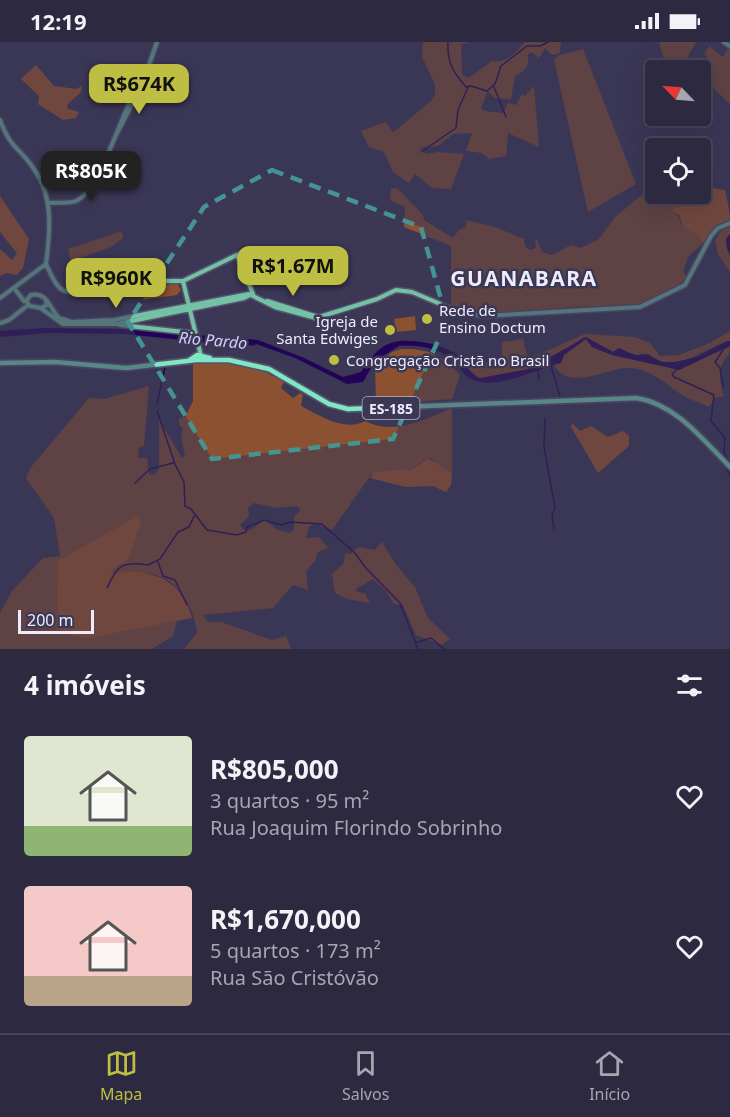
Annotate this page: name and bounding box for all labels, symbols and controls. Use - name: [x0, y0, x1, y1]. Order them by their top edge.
- text: 12:19: [30, 6, 87, 36]
- north arrow: [645, 60, 711, 126]
- map controls: [645, 60, 711, 204]
- pin: R$674K: [90, 64, 188, 115]
- text: R$674K: [103, 70, 175, 97]
- button: locate: [645, 138, 711, 204]
- pin: R$805K: [42, 151, 140, 202]
- text: R$805K: [55, 157, 127, 184]
- pin: R$1.67M: [238, 246, 348, 297]
- text: R$1.67M: [251, 252, 335, 279]
- pin: R$960K: [67, 258, 165, 309]
- text: R$960K: [80, 264, 152, 291]
- district label: GUANABARA: [450, 264, 598, 292]
- place label: Rede de Ensino Doctum: [439, 300, 546, 337]
- place label: Igreja de Santa Edwiges: [276, 311, 378, 348]
- marker: Rede de Ensino Doctum: [420, 312, 434, 326]
- marker: Igreja de Santa Edwiges: [383, 323, 397, 337]
- water label: Rio Pardo: [178, 326, 248, 354]
- place label: Congregação Cristã no Brasil: [346, 350, 549, 370]
- marker: Congregação Cristã no Brasil: [327, 353, 341, 367]
- road number: ES-185: [362, 397, 420, 419]
- scale bar: [18, 607, 94, 634]
- text: 200 m: [27, 609, 74, 631]
- text: 4 imóveis: [24, 667, 146, 703]
- icon: filters: [673, 669, 706, 702]
- text: R$805,000: [210, 751, 339, 787]
- icon: home: [72, 760, 144, 832]
- icon: heart: [673, 780, 706, 813]
- text: 3 quartos · 95 m²: [210, 787, 369, 814]
- text: Rua Joaquim Florindo Sobrinho: [210, 814, 502, 841]
- text: R$1,670,000: [210, 901, 361, 937]
- icon: home: [72, 910, 144, 982]
- icon: heart: [673, 930, 706, 963]
- text: 5 quartos · 173 m²: [210, 937, 381, 964]
- text: Rua São Cristóvão: [210, 964, 379, 991]
- tab: Mapa: [100, 1047, 142, 1105]
- tab: Salvos: [342, 1047, 389, 1105]
- tab: Início: [589, 1047, 630, 1105]

